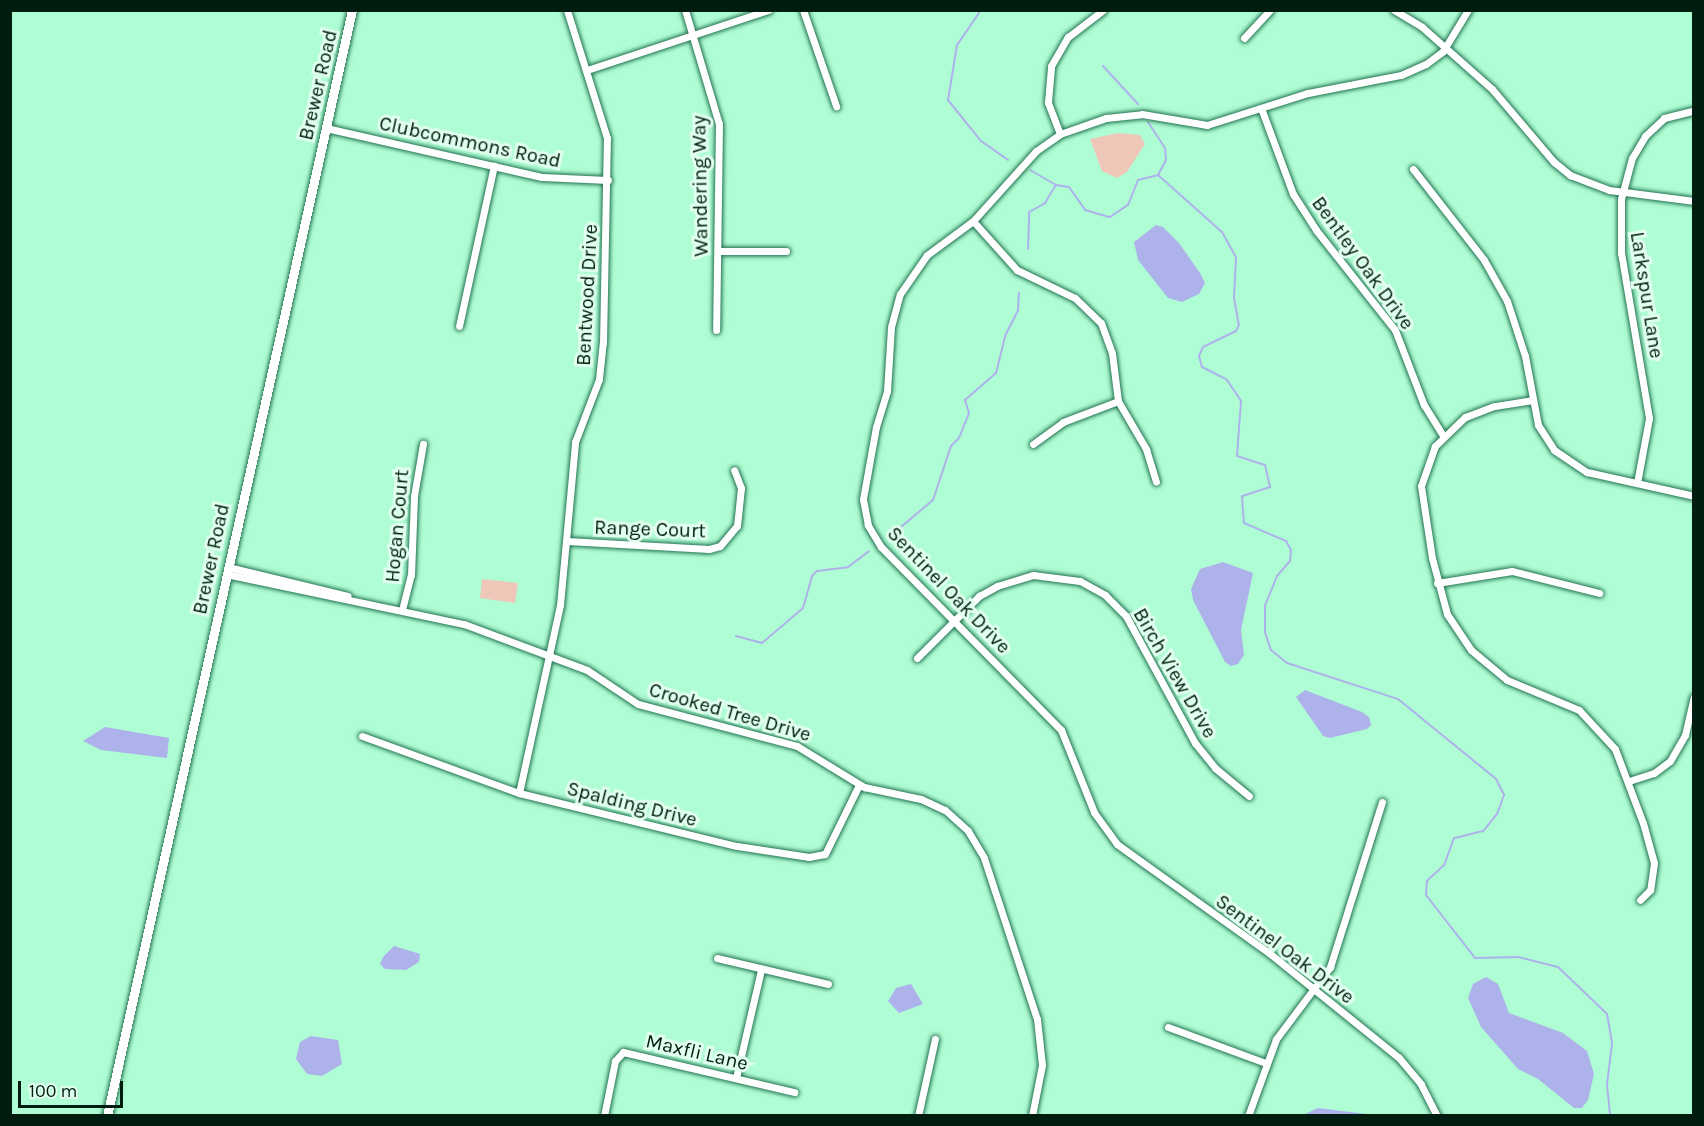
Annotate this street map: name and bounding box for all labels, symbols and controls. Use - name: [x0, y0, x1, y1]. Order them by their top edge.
- street label: Brewer Road: [294, 27, 342, 143]
- street label: Clubcommons Road: [377, 111, 563, 173]
- street label: Wandering Way: [687, 115, 713, 257]
- street label: Bentley Oak Drive: [1307, 192, 1419, 334]
- street label: Bentwood Drive: [571, 223, 603, 367]
- street label: Larkspur Lane: [1625, 230, 1669, 360]
- street label: Hogan Court: [380, 468, 414, 584]
- street label: Brewer Road: [188, 501, 234, 617]
- street label: Range Court: [594, 515, 706, 543]
- street label: Sentinel Oak Drive: [882, 522, 1016, 658]
- street label: Birch View Drive: [1128, 604, 1222, 742]
- street label: Crooked Tree Drive: [646, 677, 814, 747]
- street label: Spalding Drive: [565, 776, 699, 832]
- street label: Sentinel Oak Drive: [1211, 889, 1359, 1009]
- street label: Maxfli Lane: [644, 1029, 750, 1075]
- scale bar: [21, 1069, 126, 1107]
- text: 100 m: [29, 1080, 77, 1102]

